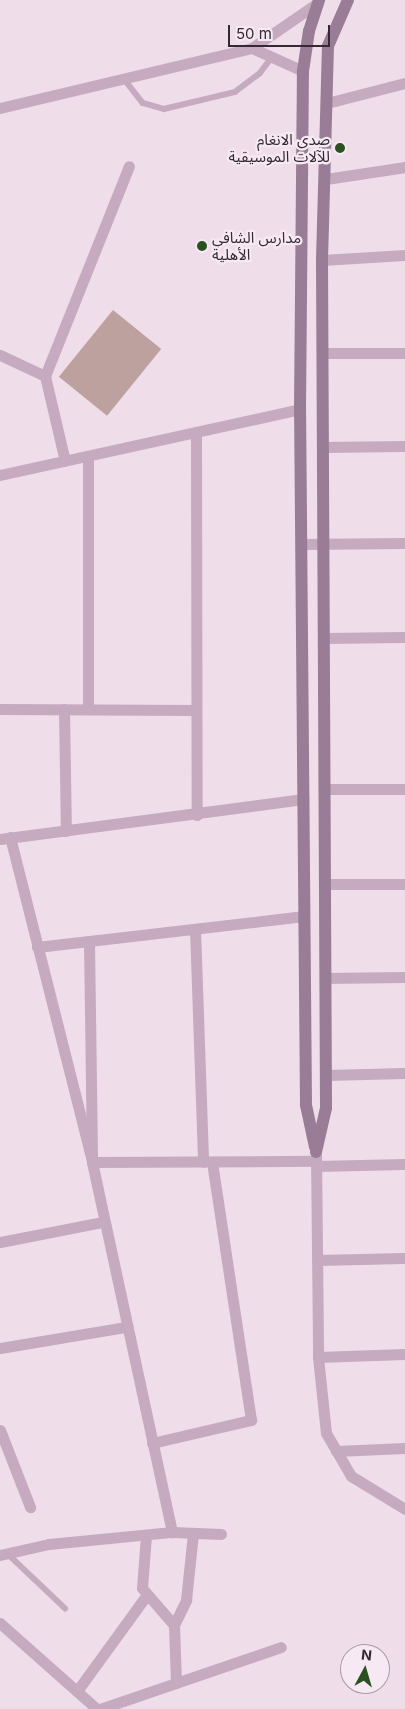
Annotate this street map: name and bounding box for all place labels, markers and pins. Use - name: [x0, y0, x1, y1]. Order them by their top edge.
- place label: صدى الانغام للآلات الموسيقية: [228, 130, 330, 165]
- marker: صدى الانغام للآلات الموسيقية: [334, 142, 346, 154]
- place label: مدارس الشافي الأهلية: [212, 228, 301, 263]
- marker: مدارس الشافي الأهلية: [196, 240, 208, 252]

